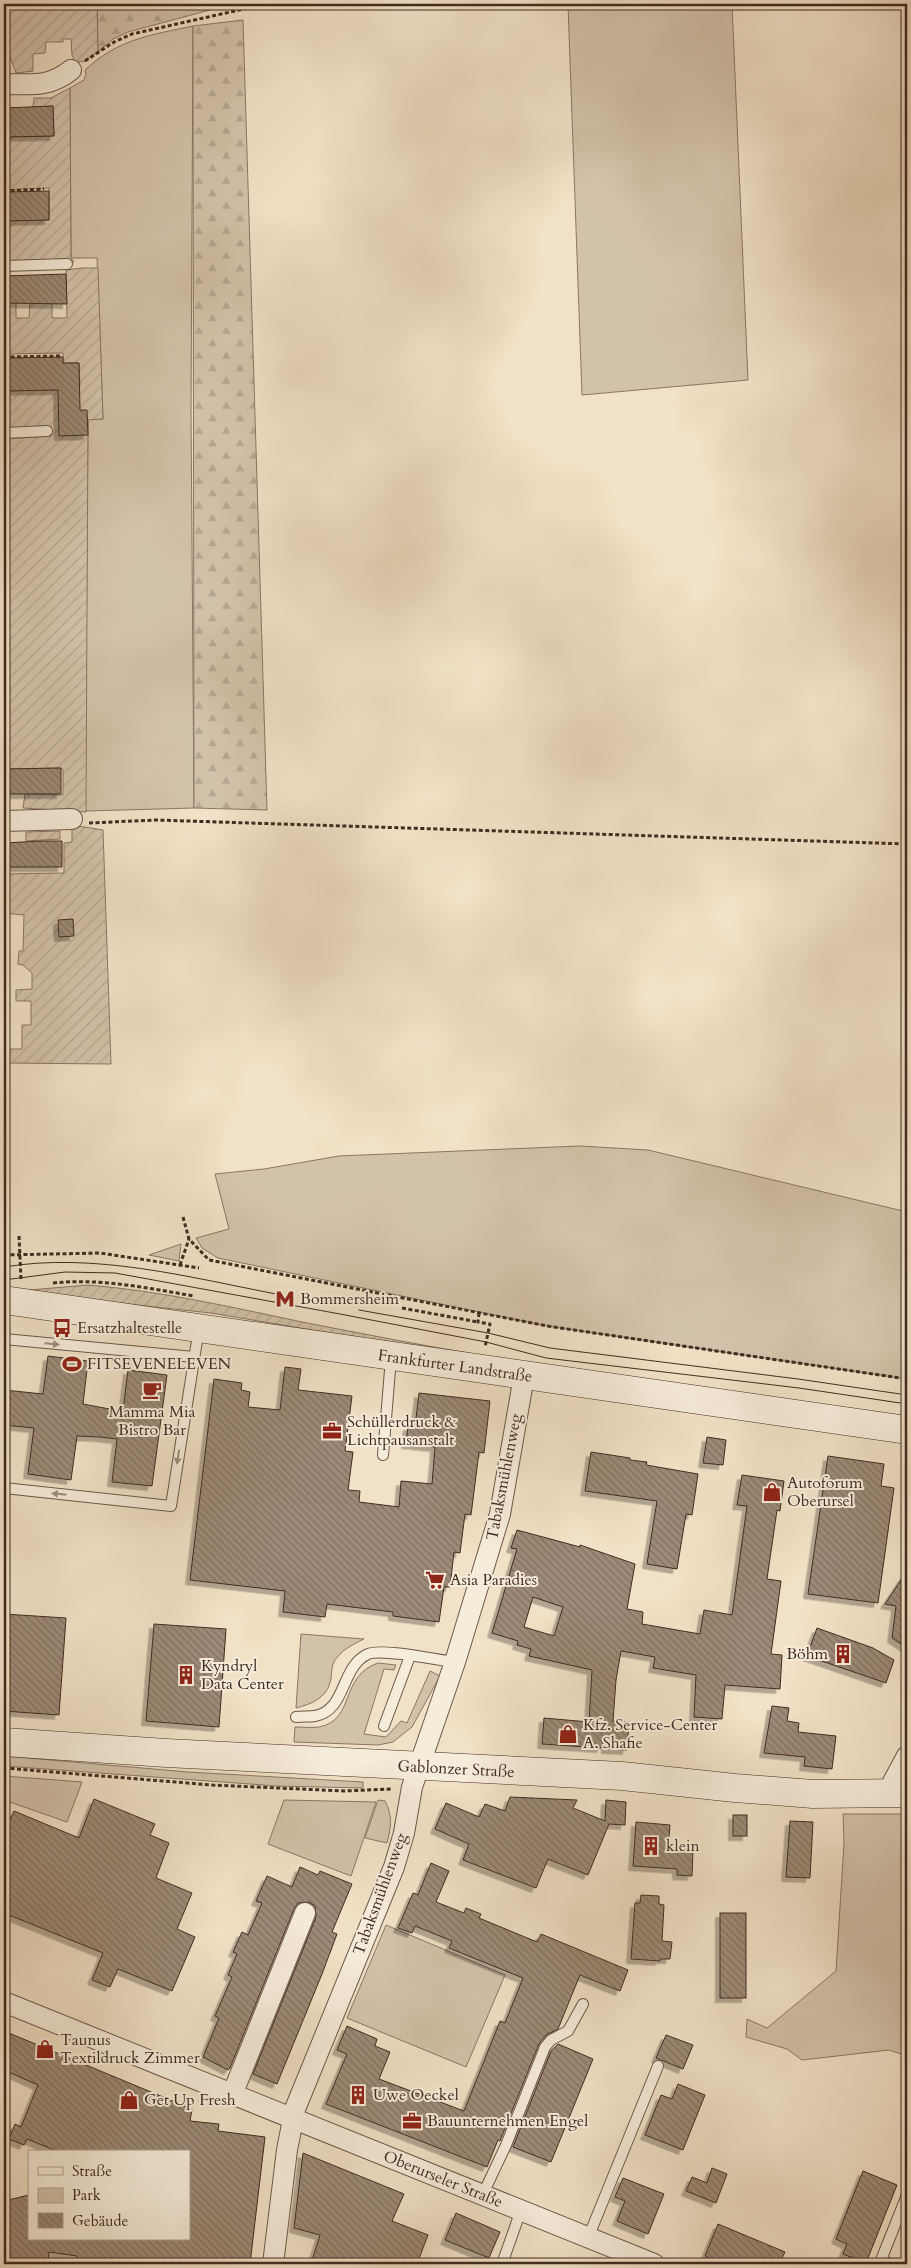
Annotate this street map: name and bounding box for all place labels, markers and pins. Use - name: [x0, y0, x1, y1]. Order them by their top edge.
- metro station icon: Bommersheim: [274, 1288, 296, 1310]
- place label: Bommersheim: [300, 1288, 400, 1310]
- bus stop icon: Ersatzhaltestelle: [51, 1317, 73, 1339]
- place label: Ersatzhaltestelle: [77, 1317, 182, 1339]
- sports icon: FITSEVENELEVEN: [61, 1353, 83, 1375]
- place label: FITSEVENELEVEN: [87, 1353, 232, 1375]
- cafe icon: Mamma Mia Bistro Bar: [141, 1379, 163, 1401]
- place label: Mamma Mia Bistro Bar: [109, 1401, 195, 1441]
- place label: Schüllerdruck & Lichtpausanstalt: [347, 1411, 456, 1451]
- office icon: Schüllerdruck & Lichtpausanstalt: [321, 1420, 343, 1442]
- place label: Autoforum Oberursel: [787, 1472, 863, 1512]
- shop icon: Autoforum Oberursel: [761, 1481, 783, 1503]
- supermarket icon: Asia Paradies: [424, 1569, 446, 1591]
- place label: Asia Paradies: [450, 1569, 537, 1591]
- place label: Böhm: [786, 1643, 828, 1665]
- building icon: Böhm: [832, 1643, 854, 1665]
- place label: Kyndryl Data Center: [201, 1655, 284, 1695]
- building icon: Kyndryl Data Center: [175, 1664, 197, 1686]
- place label: Kfz. Service-Center A. Shafie: [583, 1714, 718, 1754]
- shop icon: Kfz. Service-Center A. Shafie: [557, 1723, 579, 1745]
- building icon: klein: [640, 1835, 662, 1857]
- place label: klein: [666, 1835, 700, 1857]
- place label: Taunus Textildruck Zimmer: [60, 2029, 200, 2069]
- shop icon: Taunus Textildruck Zimmer: [34, 2038, 56, 2060]
- building icon: Uwe Oeckel: [347, 2084, 369, 2106]
- place label: Uwe Oeckel: [373, 2084, 459, 2106]
- shop icon: Get Up Fresh: [118, 2089, 140, 2111]
- place label: Get Up Fresh: [144, 2089, 236, 2111]
- office icon: Bauunternehmen Engel: [401, 2110, 423, 2132]
- place label: Bauunternehmen Engel: [427, 2110, 588, 2132]

